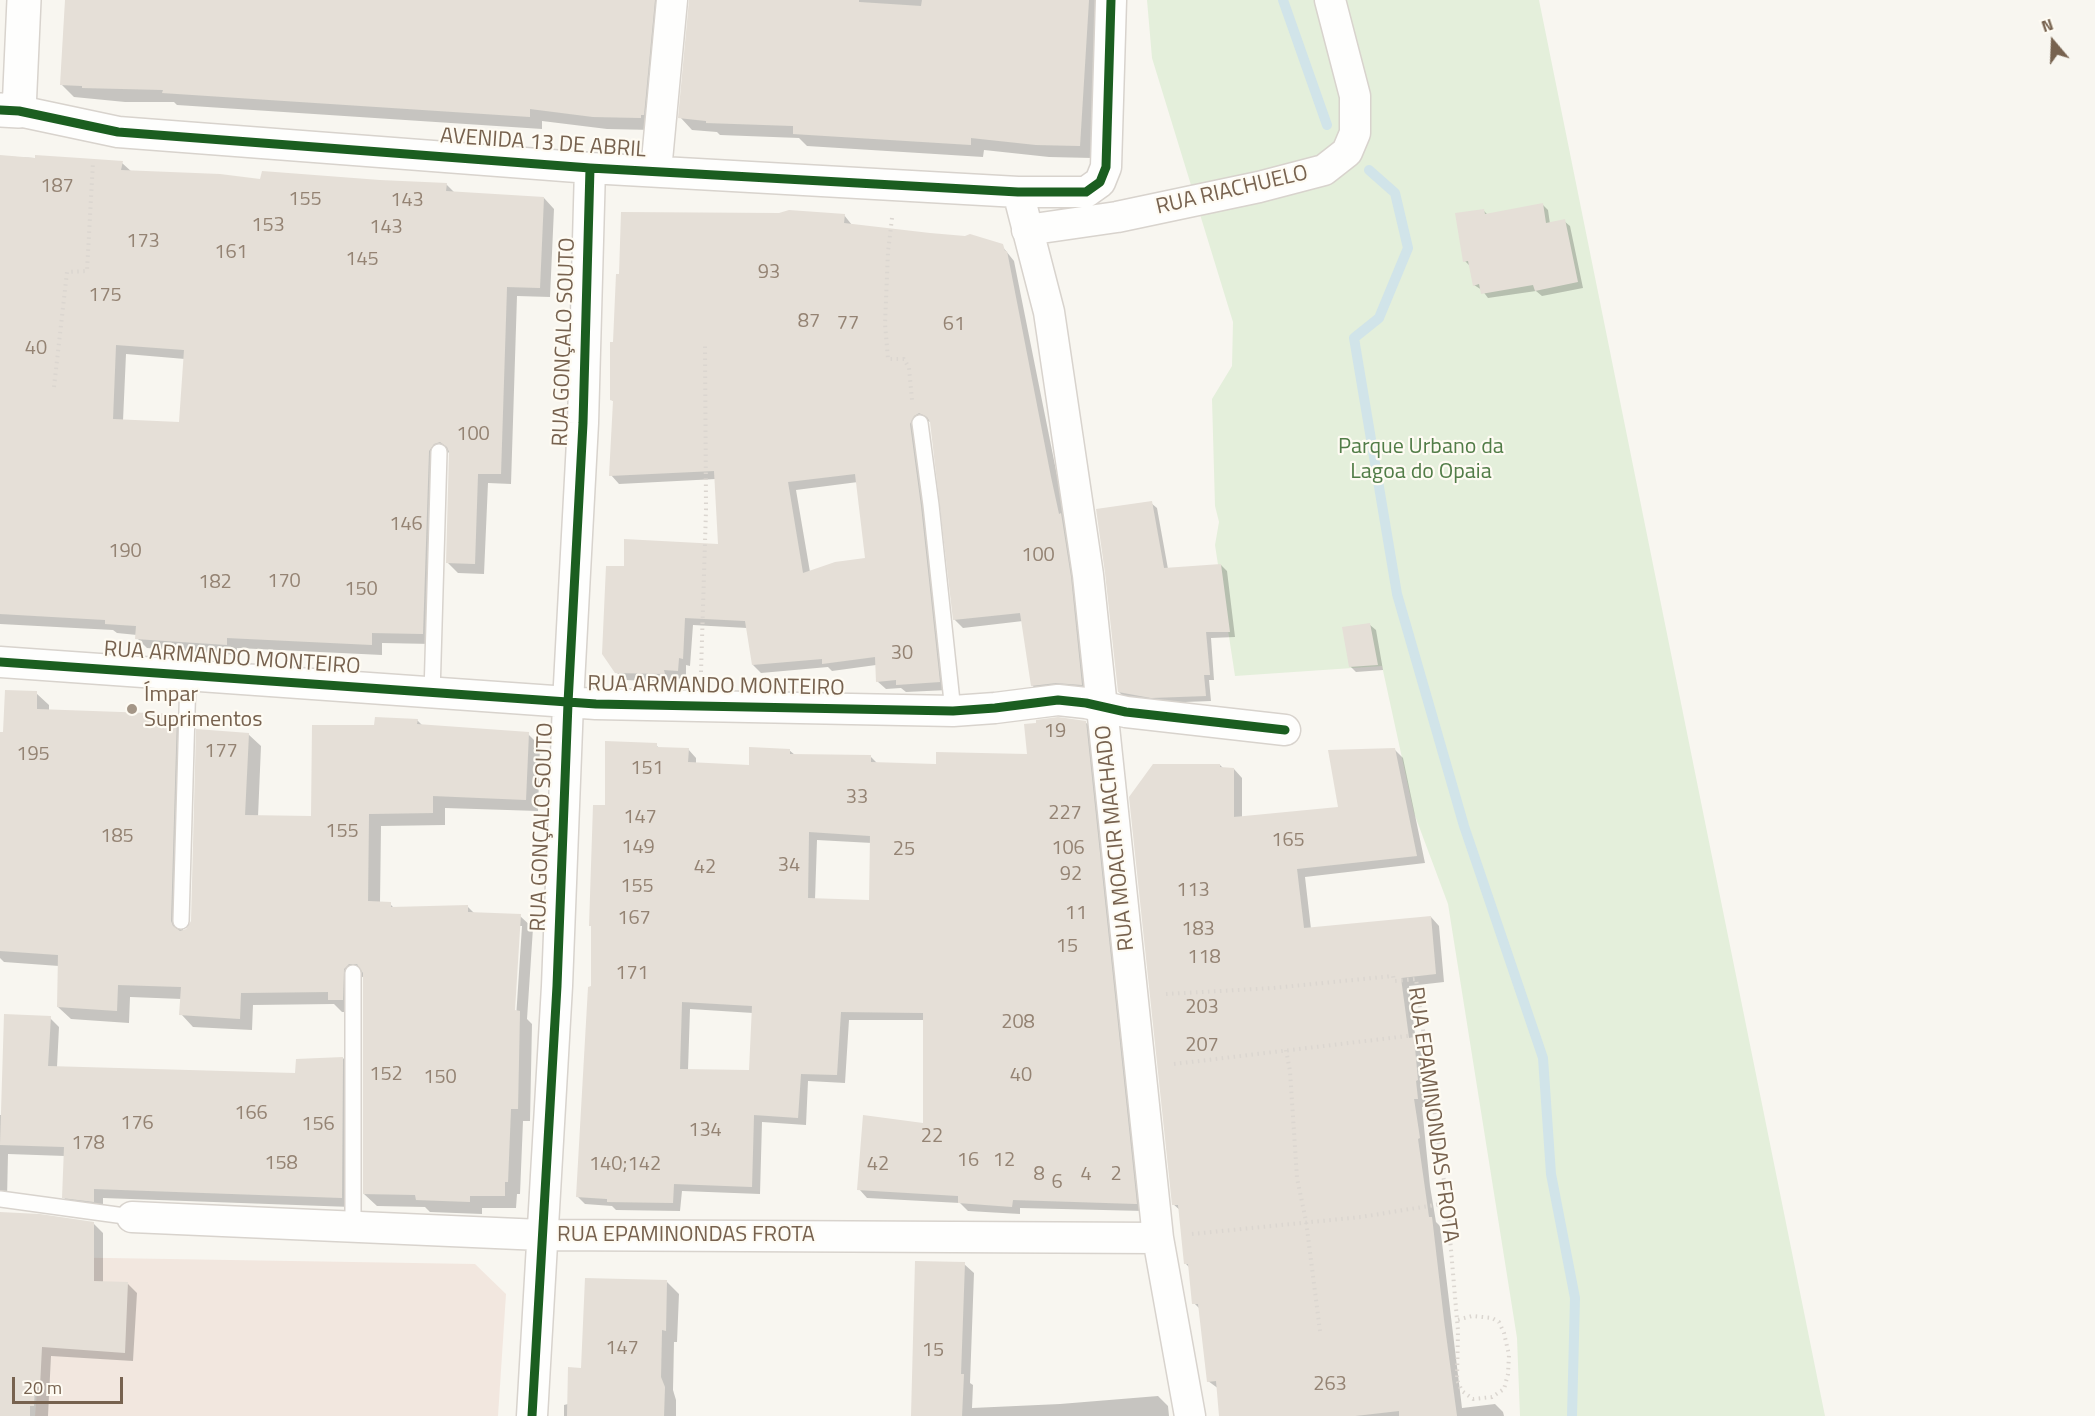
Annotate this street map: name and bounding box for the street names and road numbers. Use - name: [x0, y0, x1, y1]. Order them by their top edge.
- street label: AVENIDA 13 DE ABRIL: [439, 124, 647, 164]
- street label: RUA RIACHUELO: [1153, 161, 1311, 221]
- street label: RUA GONÇALO SOUTO: [548, 237, 582, 447]
- street label: RUA ARMANDO MONTEIRO: [103, 637, 361, 681]
- street label: RUA ARMANDO MONTEIRO: [587, 672, 845, 702]
- street label: RUA GONÇALO SOUTO: [526, 722, 560, 932]
- street label: RUA MOACIR MACHADO: [1091, 724, 1141, 952]
- street label: RUA EPAMINONDAS FROTA: [1401, 986, 1463, 1244]
- street label: RUA EPAMINONDAS FROTA: [557, 1223, 815, 1249]

